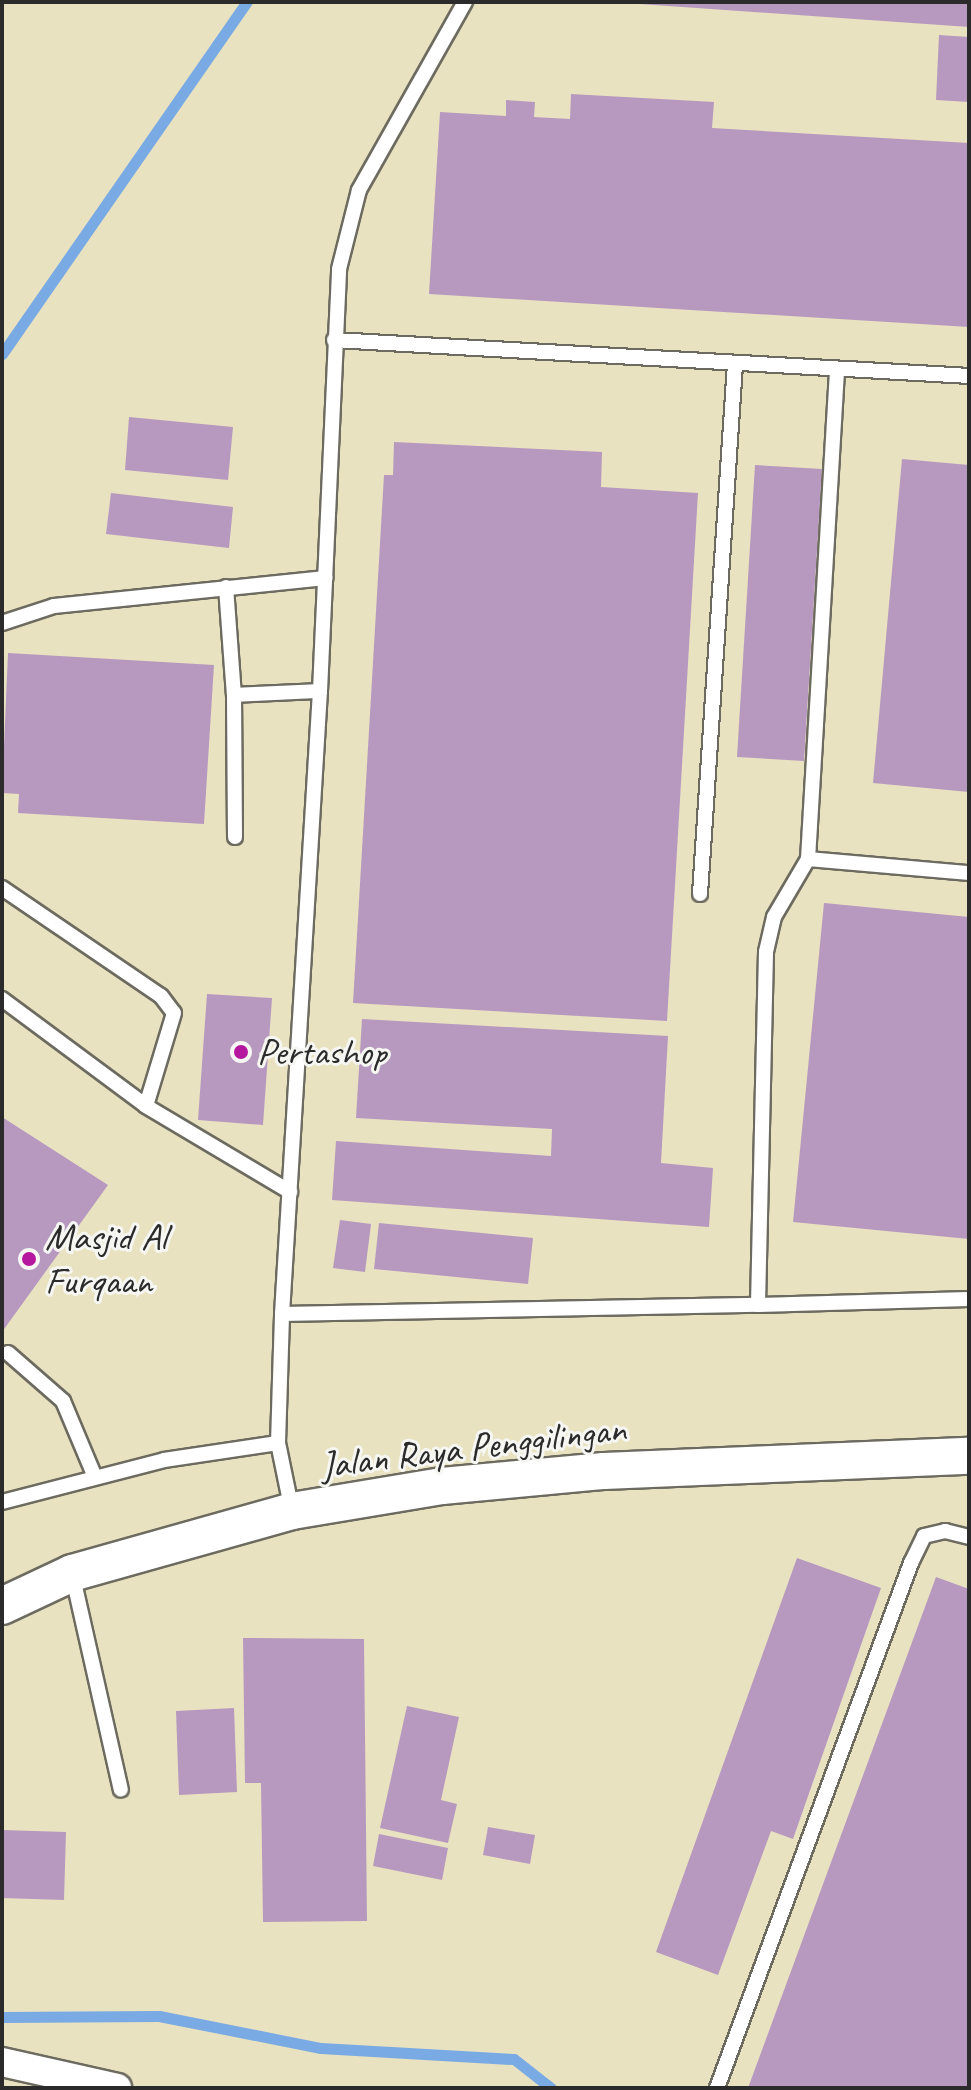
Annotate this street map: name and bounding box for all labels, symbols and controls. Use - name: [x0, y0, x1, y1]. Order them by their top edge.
- place label: Pertashop: [257, 1029, 386, 1075]
- marker: Pertashop: [232, 1043, 250, 1061]
- place label: Masjid Al Furqaan: [45, 1214, 166, 1304]
- marker: Masjid Al Furqaan: [20, 1250, 38, 1268]
- street label: Jalan Raya Penggilingan: [318, 1406, 628, 1488]

